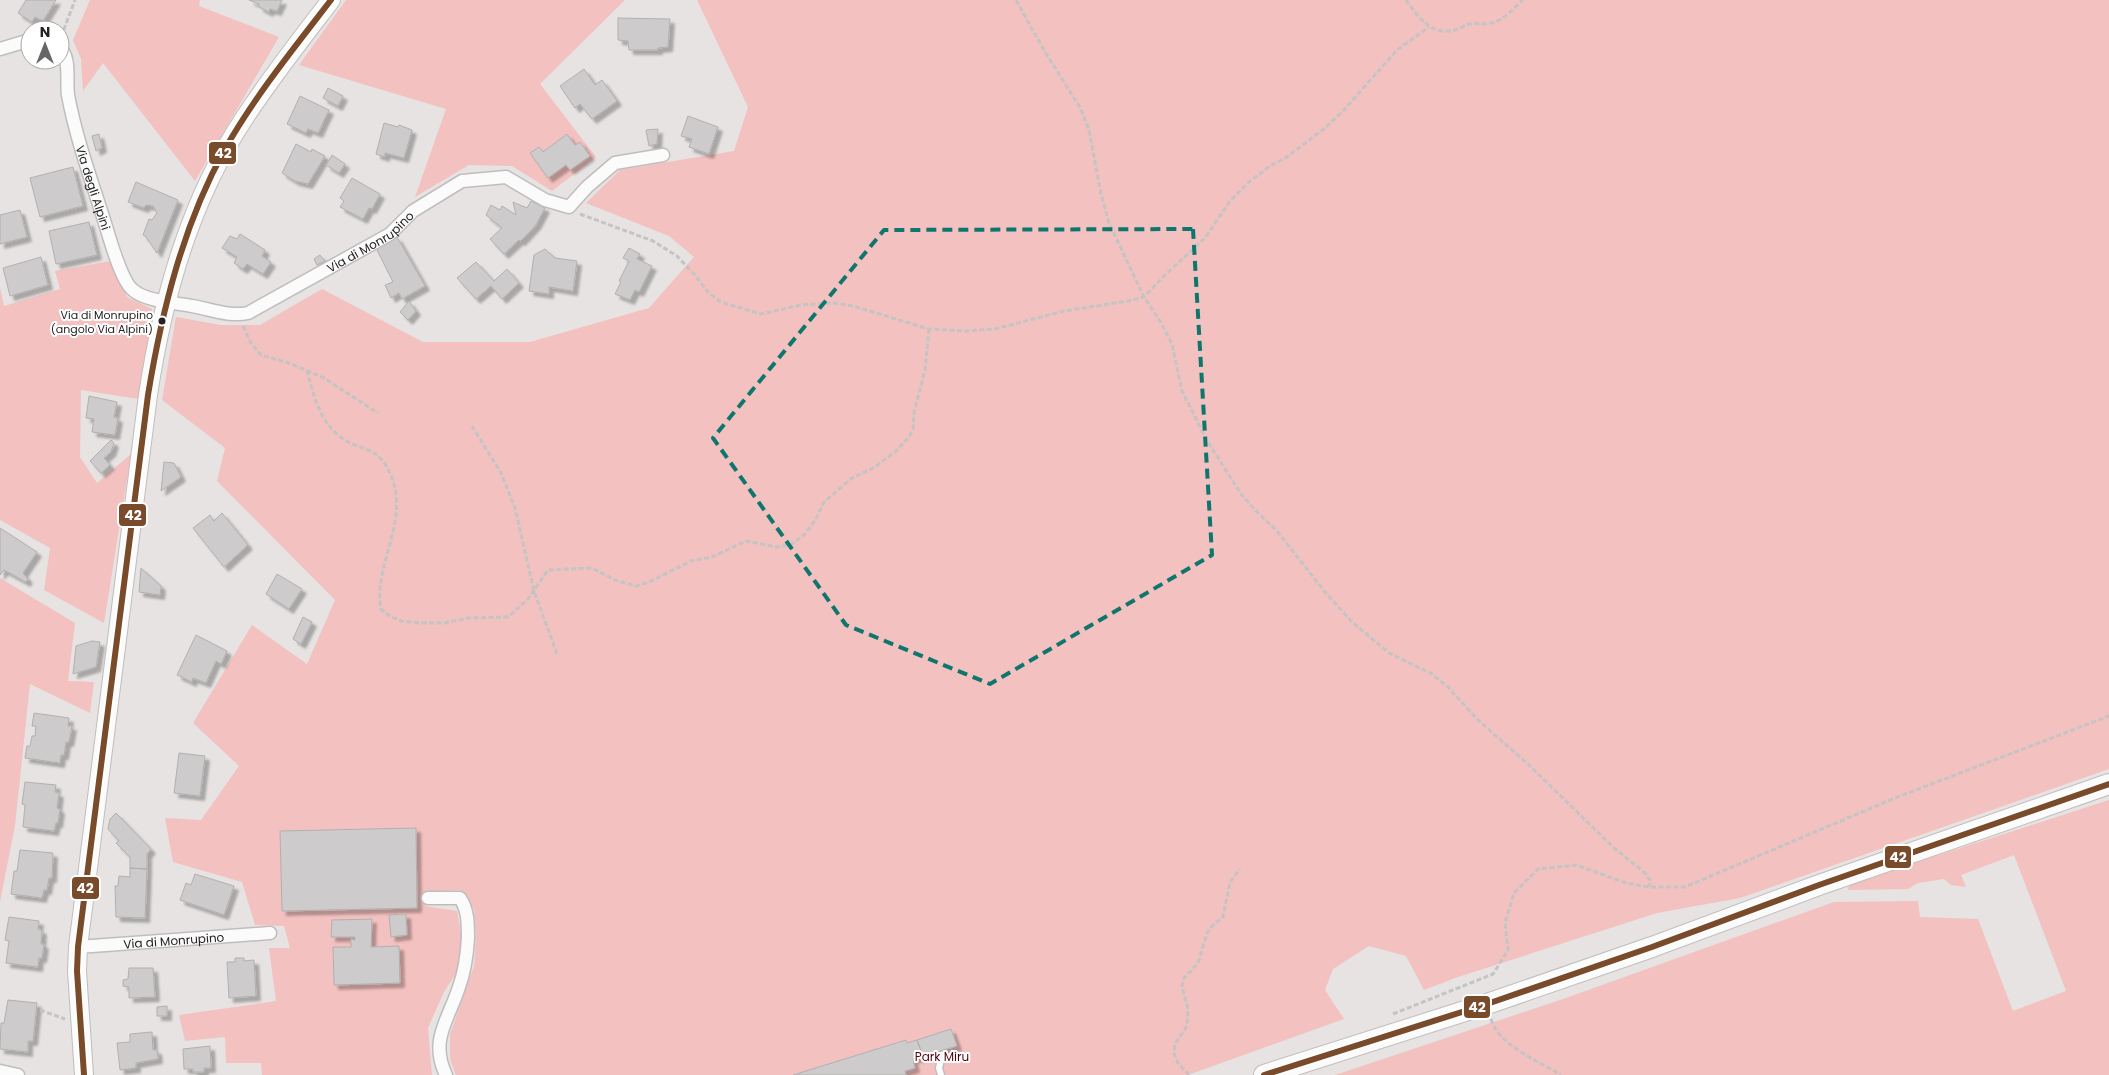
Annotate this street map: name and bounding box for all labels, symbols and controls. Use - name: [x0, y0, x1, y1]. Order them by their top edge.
- north arrow: [20, 20, 70, 70]
- text: N: [40, 22, 50, 42]
- line badge: 42: [208, 141, 237, 165]
- street label: Via degli Alpini: [72, 143, 115, 232]
- text: 42: [214, 143, 232, 163]
- street label: Via di Monrupino: [324, 207, 417, 276]
- place label: Via di Monrupino (angolo Via Alpini): [51, 307, 153, 337]
- marker: Via di Monrupino (angolo Via Alpini): [157, 316, 167, 326]
- line badge: 42: [118, 503, 147, 527]
- text: 42: [124, 505, 142, 525]
- line badge: 42: [1884, 845, 1912, 869]
- text: 42: [1889, 847, 1907, 867]
- line badge: 42: [71, 876, 100, 900]
- text: 42: [76, 878, 94, 898]
- street label: Via di Monrupino: [123, 928, 225, 952]
- line badge: 42: [1463, 995, 1491, 1019]
- text: 42: [1468, 997, 1486, 1017]
- park label: Park Miru: [915, 1048, 969, 1065]

